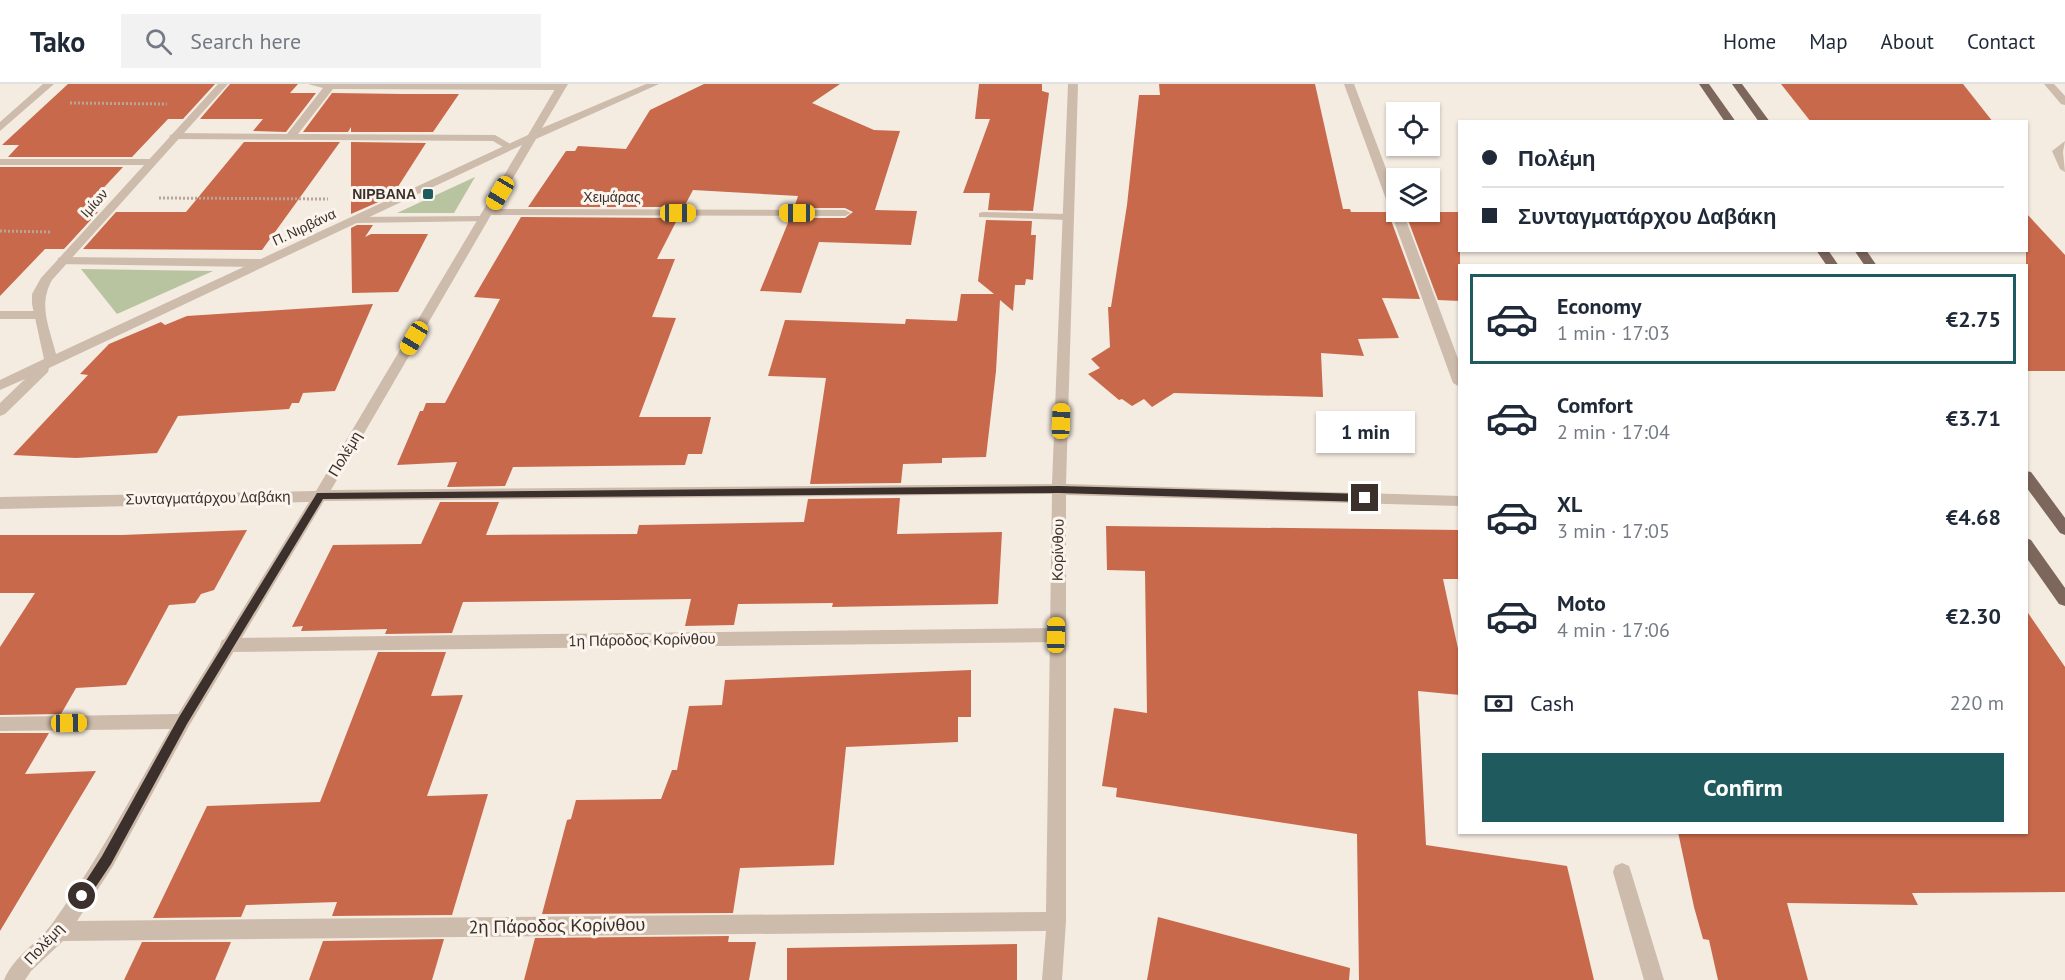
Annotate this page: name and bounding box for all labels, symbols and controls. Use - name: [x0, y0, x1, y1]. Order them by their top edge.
- search box: [121, 14, 541, 68]
- text: Tako: [30, 23, 85, 60]
- icon: search: [142, 25, 175, 58]
- text: Search here: [190, 27, 301, 55]
- text: Home: [1723, 28, 1776, 55]
- text: Map: [1809, 28, 1848, 55]
- text: About: [1881, 28, 1934, 55]
- text: Contact: [1967, 28, 2035, 55]
- map controls: [1386, 102, 1440, 222]
- button: locate: [1386, 102, 1440, 156]
- text: Πολέμη: [1518, 144, 1595, 172]
- button: layers: [1386, 168, 1440, 222]
- car: [483, 173, 517, 213]
- street label: Ιμίων: [76, 185, 112, 221]
- place label: ΝΙΡΒΑΝΑ: [352, 185, 416, 203]
- marker: ΝΙΡΒΑΝΑ: [421, 187, 435, 201]
- street label: Χειμάρας: [583, 188, 641, 206]
- text: Συνταγματάρχου Δαβάκη: [1518, 202, 1776, 230]
- street label: Π. Νιρβάνα: [269, 204, 339, 250]
- car: [660, 204, 696, 222]
- car: [779, 204, 815, 222]
- icon: car: [1485, 292, 1539, 346]
- text: Economy: [1557, 292, 1641, 320]
- text: €2.75: [1946, 305, 2001, 333]
- car: [397, 318, 431, 358]
- text: 1 min · 17:03: [1557, 320, 1670, 346]
- icon: car: [1485, 391, 1539, 445]
- text: Comfort: [1557, 391, 1633, 419]
- car: [1051, 403, 1071, 439]
- text: €3.71: [1946, 404, 2001, 432]
- callout: 1 min: [1316, 411, 1414, 453]
- text: 1 min: [1341, 419, 1390, 445]
- text: 2 min · 17:04: [1557, 419, 1670, 445]
- street label: Πολέμη: [324, 428, 366, 480]
- route end: [1351, 484, 1378, 511]
- street label: Συνταγματάρχου Δαβάκη: [125, 487, 291, 508]
- icon: car: [1485, 490, 1539, 544]
- text: XL: [1557, 490, 1582, 518]
- text: €4.68: [1946, 503, 2001, 531]
- text: 3 min · 17:05: [1557, 518, 1670, 544]
- street label: Κορίνθου: [1047, 519, 1068, 581]
- icon: car: [1485, 589, 1539, 643]
- text: Moto: [1557, 589, 1606, 617]
- text: €2.30: [1946, 602, 2001, 630]
- car: [1047, 617, 1065, 653]
- text: 4 min · 17:06: [1557, 617, 1670, 643]
- street label: 1η Πάροδος Κορίνθου: [568, 629, 716, 650]
- icon: cash: [1482, 687, 1515, 720]
- text: Cash: [1530, 689, 1574, 717]
- text: 220 m: [1950, 690, 2004, 716]
- car: [51, 714, 87, 732]
- button: Confirm: [1482, 753, 2004, 822]
- route start: [68, 882, 95, 909]
- street label: 2η Πάροδος Κορίνθου: [468, 912, 646, 939]
- street label: Πολέμη: [20, 919, 68, 968]

